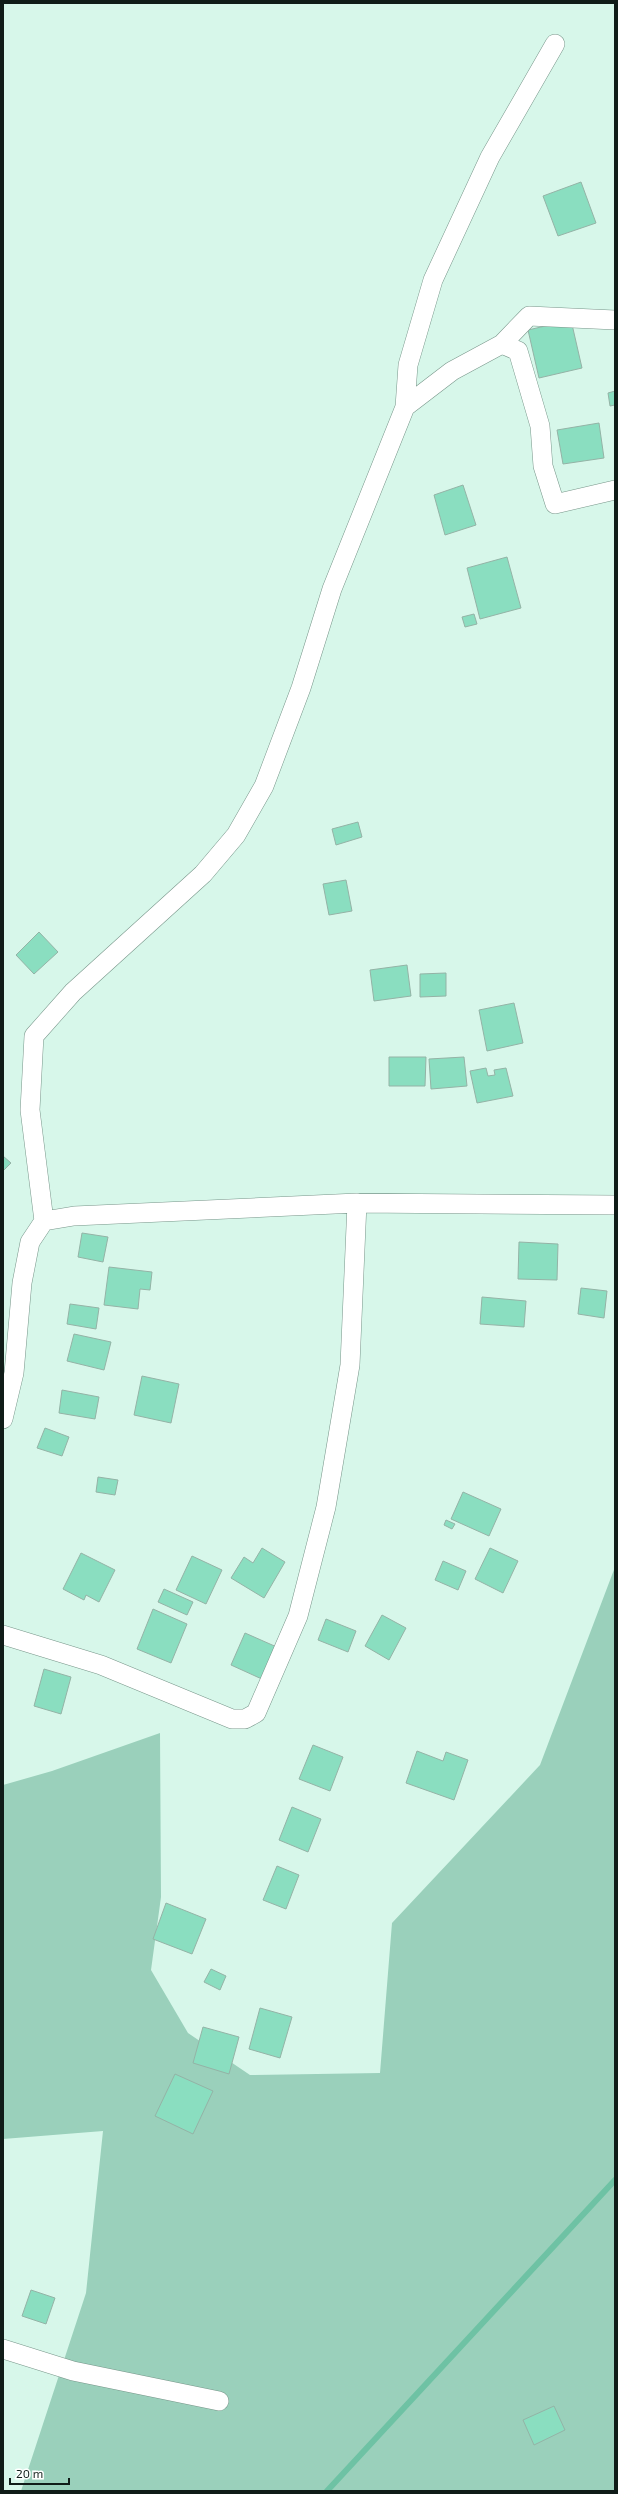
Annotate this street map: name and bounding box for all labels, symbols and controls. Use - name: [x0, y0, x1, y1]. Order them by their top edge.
- scale bar: [10, 2460, 69, 2486]
- text: 20 m: [16, 2466, 43, 2480]

